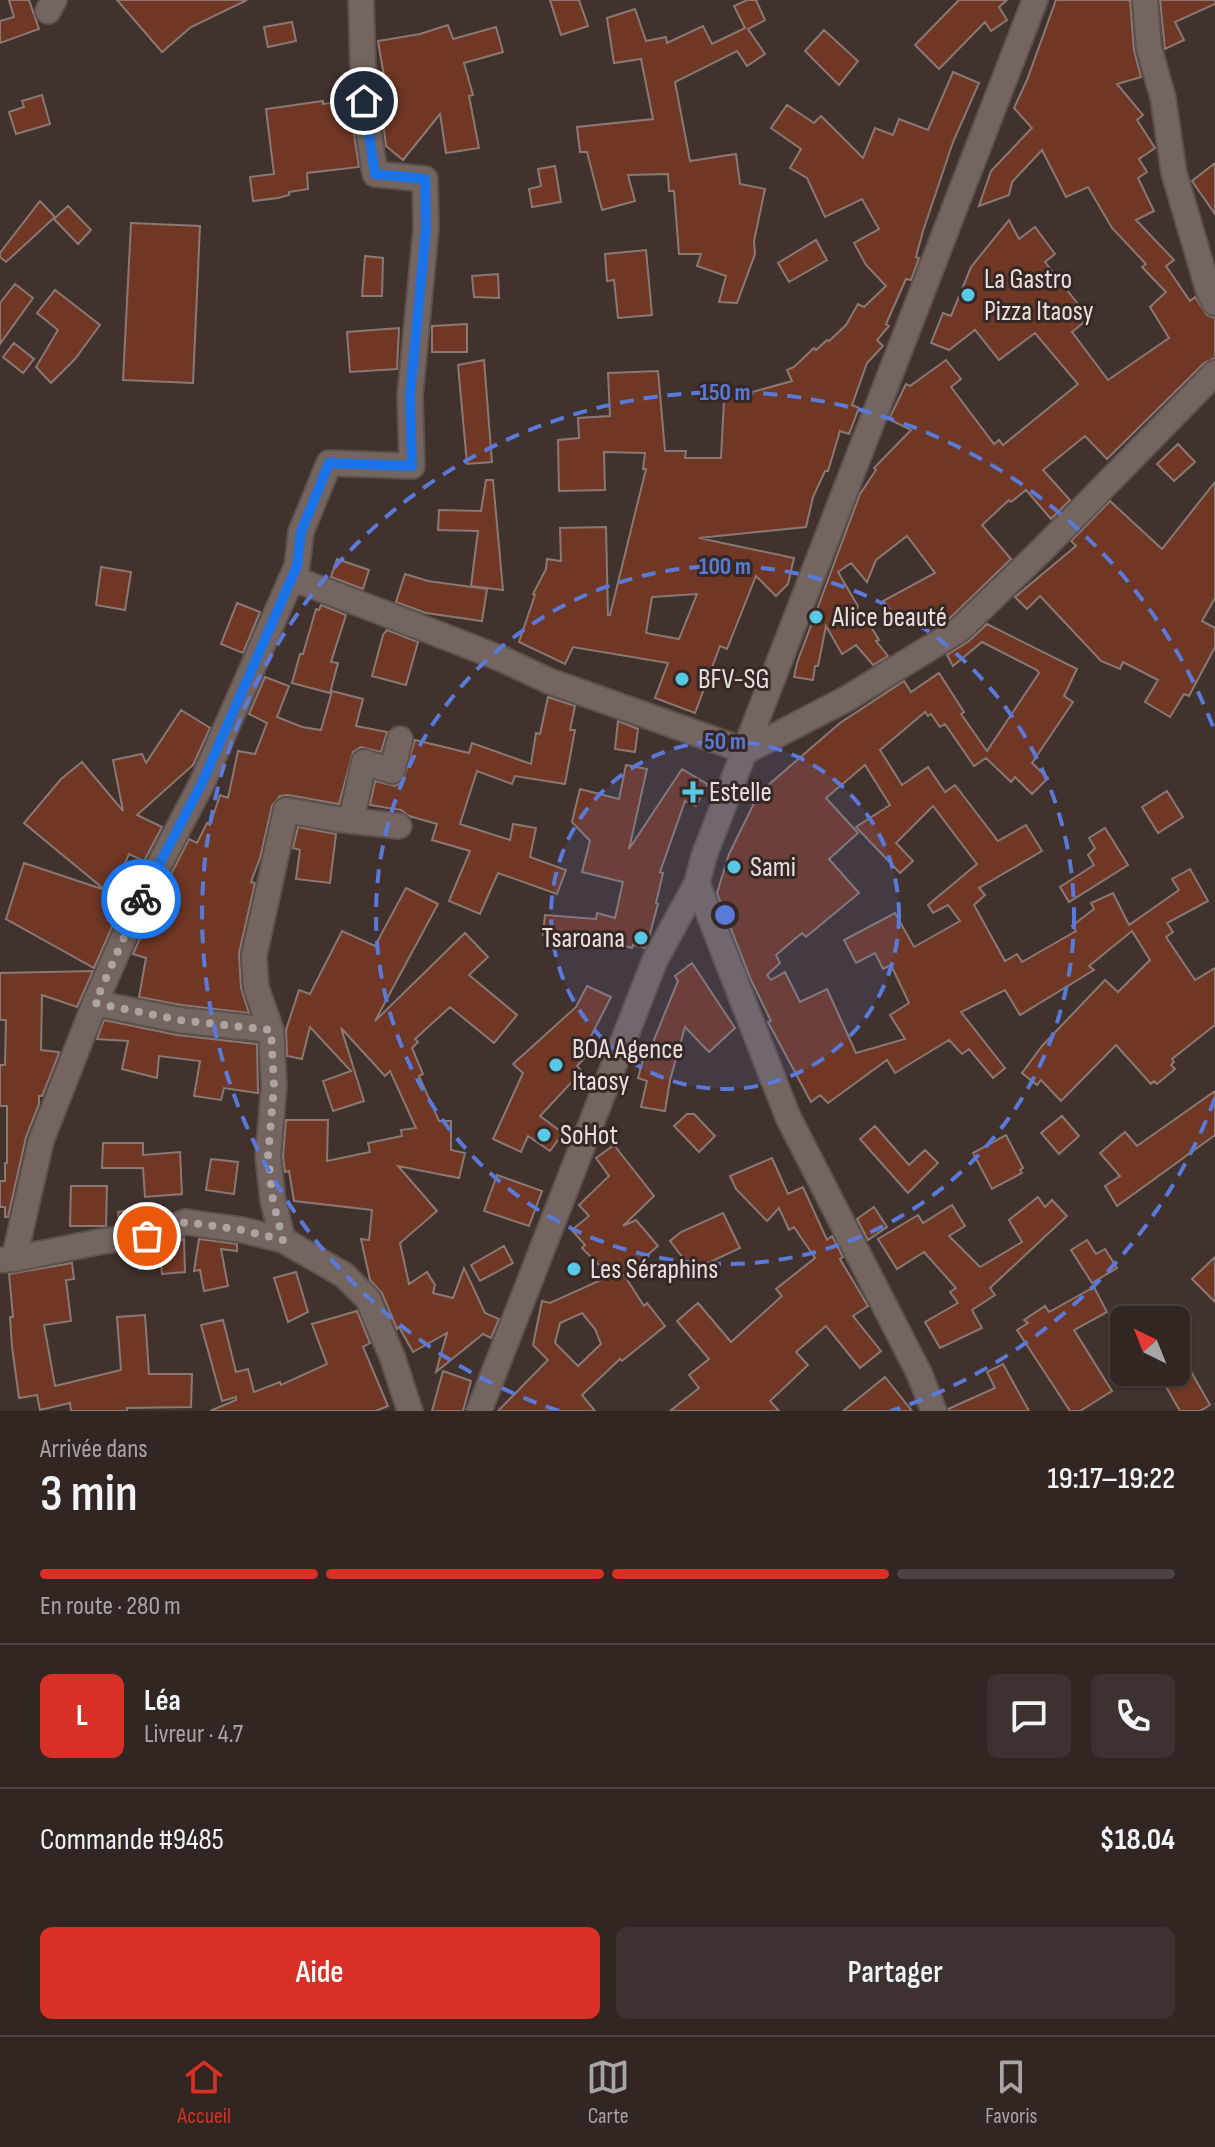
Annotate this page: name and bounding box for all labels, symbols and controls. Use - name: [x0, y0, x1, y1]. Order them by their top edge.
- pin: [330, 67, 398, 135]
- icon: home: [342, 79, 386, 123]
- place label: La Gastro Pizza Itaosy: [984, 263, 1094, 328]
- marker: La Gastro Pizza Itaosy: [959, 286, 977, 304]
- text: 150 m: [699, 378, 751, 407]
- text: 100 m: [699, 552, 751, 581]
- place label: Alice beauté: [831, 601, 947, 634]
- marker: Alice beauté: [807, 608, 825, 626]
- place label: BFV-SG: [698, 663, 769, 696]
- marker: BFV-SG: [673, 670, 691, 688]
- text: 50 m: [704, 727, 746, 756]
- place label: Estelle: [709, 776, 772, 809]
- marker: Estelle: [684, 783, 702, 801]
- place label: Sami: [750, 851, 796, 884]
- marker: Sami: [725, 858, 743, 876]
- courier: [101, 859, 181, 939]
- icon: bike: [119, 877, 163, 921]
- centre of rings: [711, 901, 739, 929]
- place label: Tsaroana: [542, 922, 625, 955]
- marker: Tsaroana: [632, 929, 650, 947]
- place label: BOA Agence Itaosy: [572, 1033, 684, 1098]
- marker: BOA Agence Itaosy: [547, 1056, 565, 1074]
- place label: SoHot: [560, 1119, 618, 1152]
- marker: SoHot: [535, 1126, 553, 1144]
- pin: [113, 1202, 181, 1270]
- icon: bag: [125, 1214, 169, 1258]
- place label: Les Séraphins: [590, 1253, 718, 1286]
- marker: Les Séraphins: [565, 1260, 583, 1278]
- north arrow: [1110, 1306, 1190, 1386]
- map controls: [1110, 1306, 1190, 1386]
- text: Arrivée dans: [40, 1434, 148, 1465]
- text: 19:17–19:22: [1047, 1461, 1175, 1497]
- text: 3 min: [40, 1463, 138, 1526]
- text: En route · 280 m: [40, 1591, 181, 1622]
- button: chat: [987, 1674, 1071, 1758]
- button: phone: [1091, 1674, 1175, 1758]
- text: Léa: [144, 1683, 181, 1719]
- text: L: [76, 1698, 88, 1734]
- text: Livreur · 4.7: [144, 1719, 243, 1750]
- text: Commande #9485: [40, 1822, 224, 1858]
- text: $18.04: [1099, 1822, 1175, 1858]
- button: Aide: [40, 1927, 600, 2019]
- button: Partager: [616, 1927, 1175, 2019]
- tab: Accueil: [178, 2055, 231, 2130]
- tab: Carte: [586, 2055, 630, 2130]
- tab: Favoris: [985, 2055, 1037, 2130]

